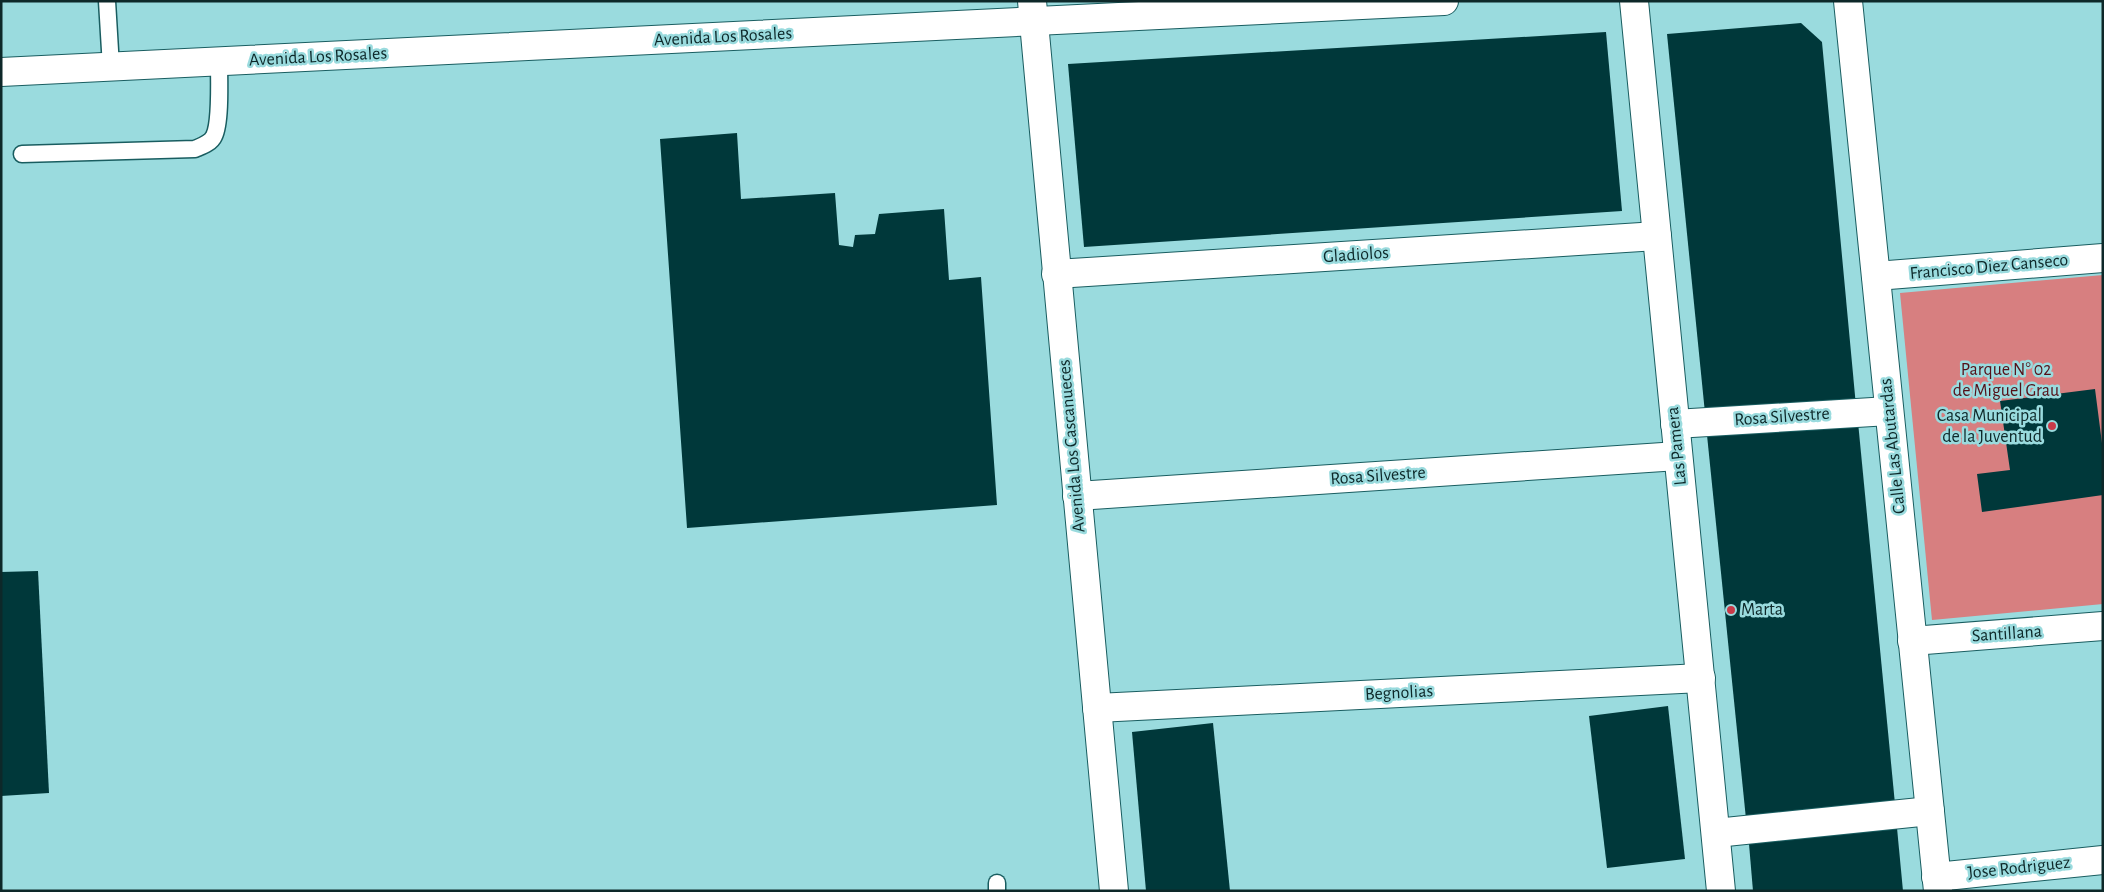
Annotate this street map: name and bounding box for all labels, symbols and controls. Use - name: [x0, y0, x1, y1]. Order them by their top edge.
- street label: Avenida Los Rosales: [653, 24, 793, 50]
- street label: Avenida Los Rosales: [248, 44, 388, 70]
- street label: Gladiolos: [1323, 244, 1389, 266]
- street label: Francisco Diez Canseco: [1909, 251, 2069, 283]
- street label: Avenida Los Cascanueces: [1055, 359, 1089, 533]
- park label: Parque N° 02 de Miguel Grau: [1953, 361, 2059, 400]
- street label: Calle Las Abutardas: [1877, 377, 1909, 515]
- street label: Rosa Silvestre: [1734, 405, 1830, 429]
- street label: Las Pamera: [1664, 406, 1690, 486]
- place label: Casa Municipal de la Juventud: [1937, 407, 2042, 446]
- marker: Casa Municipal de la Juventud: [2046, 420, 2058, 432]
- street label: Rosa Silvestre: [1330, 464, 1426, 488]
- place label: Marta: [1741, 601, 1783, 619]
- marker: Marta: [1725, 604, 1737, 616]
- street label: Santillana: [1971, 623, 2043, 645]
- street label: Begnolias: [1364, 682, 1434, 704]
- street label: Jose Rodriguez: [1967, 854, 2071, 882]

